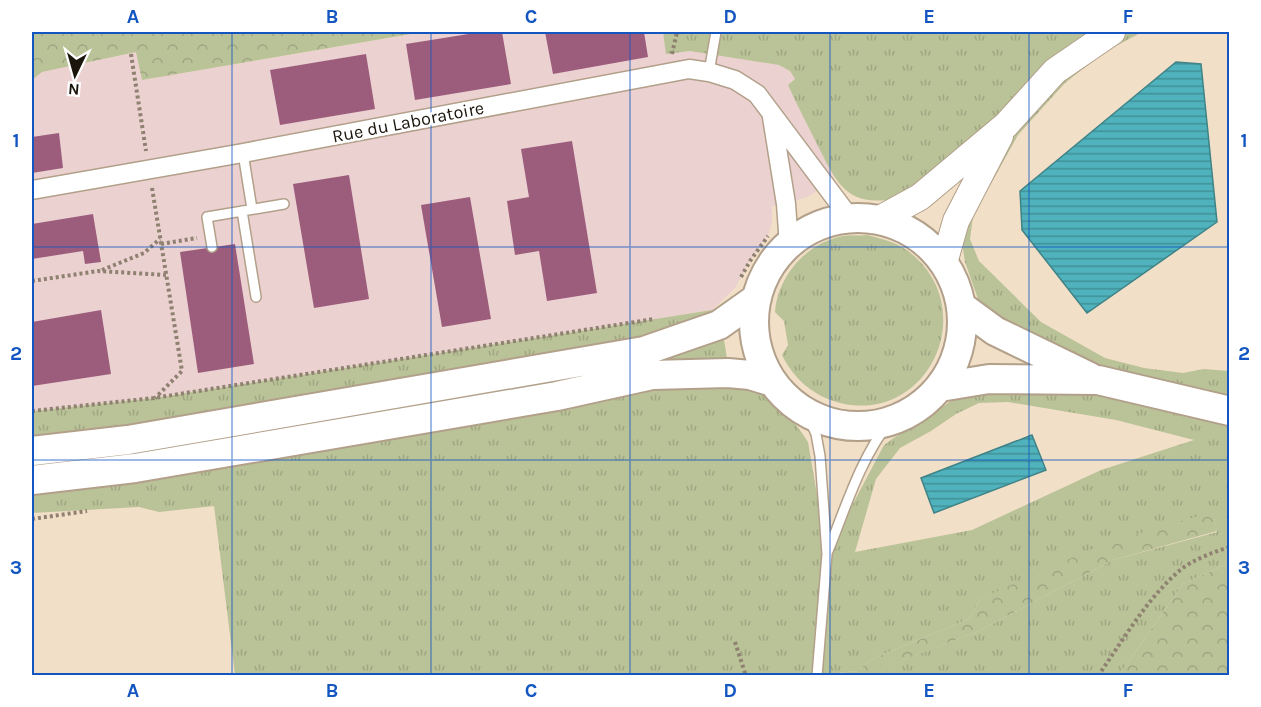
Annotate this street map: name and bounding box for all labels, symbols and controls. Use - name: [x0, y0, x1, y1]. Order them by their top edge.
- text: A: [127, 5, 140, 28]
- text: B: [326, 5, 338, 28]
- text: C: [525, 5, 537, 28]
- text: D: [723, 5, 737, 28]
- text: E: [923, 5, 935, 28]
- text: F: [1123, 5, 1134, 28]
- north arrow: [45, 45, 105, 105]
- text: N: [67, 79, 80, 99]
- street label: Rue du Laboratoire: [330, 96, 486, 148]
- text: 1: [12, 129, 20, 152]
- text: 1: [1240, 129, 1248, 152]
- text: 2: [10, 342, 22, 365]
- text: 2: [1238, 342, 1250, 365]
- text: 3: [10, 556, 22, 579]
- text: 3: [1238, 556, 1250, 579]
- text: A: [127, 679, 140, 702]
- text: B: [326, 679, 338, 702]
- text: C: [525, 679, 537, 702]
- text: D: [723, 679, 737, 702]
- text: E: [923, 679, 935, 702]
- text: F: [1123, 679, 1134, 702]

